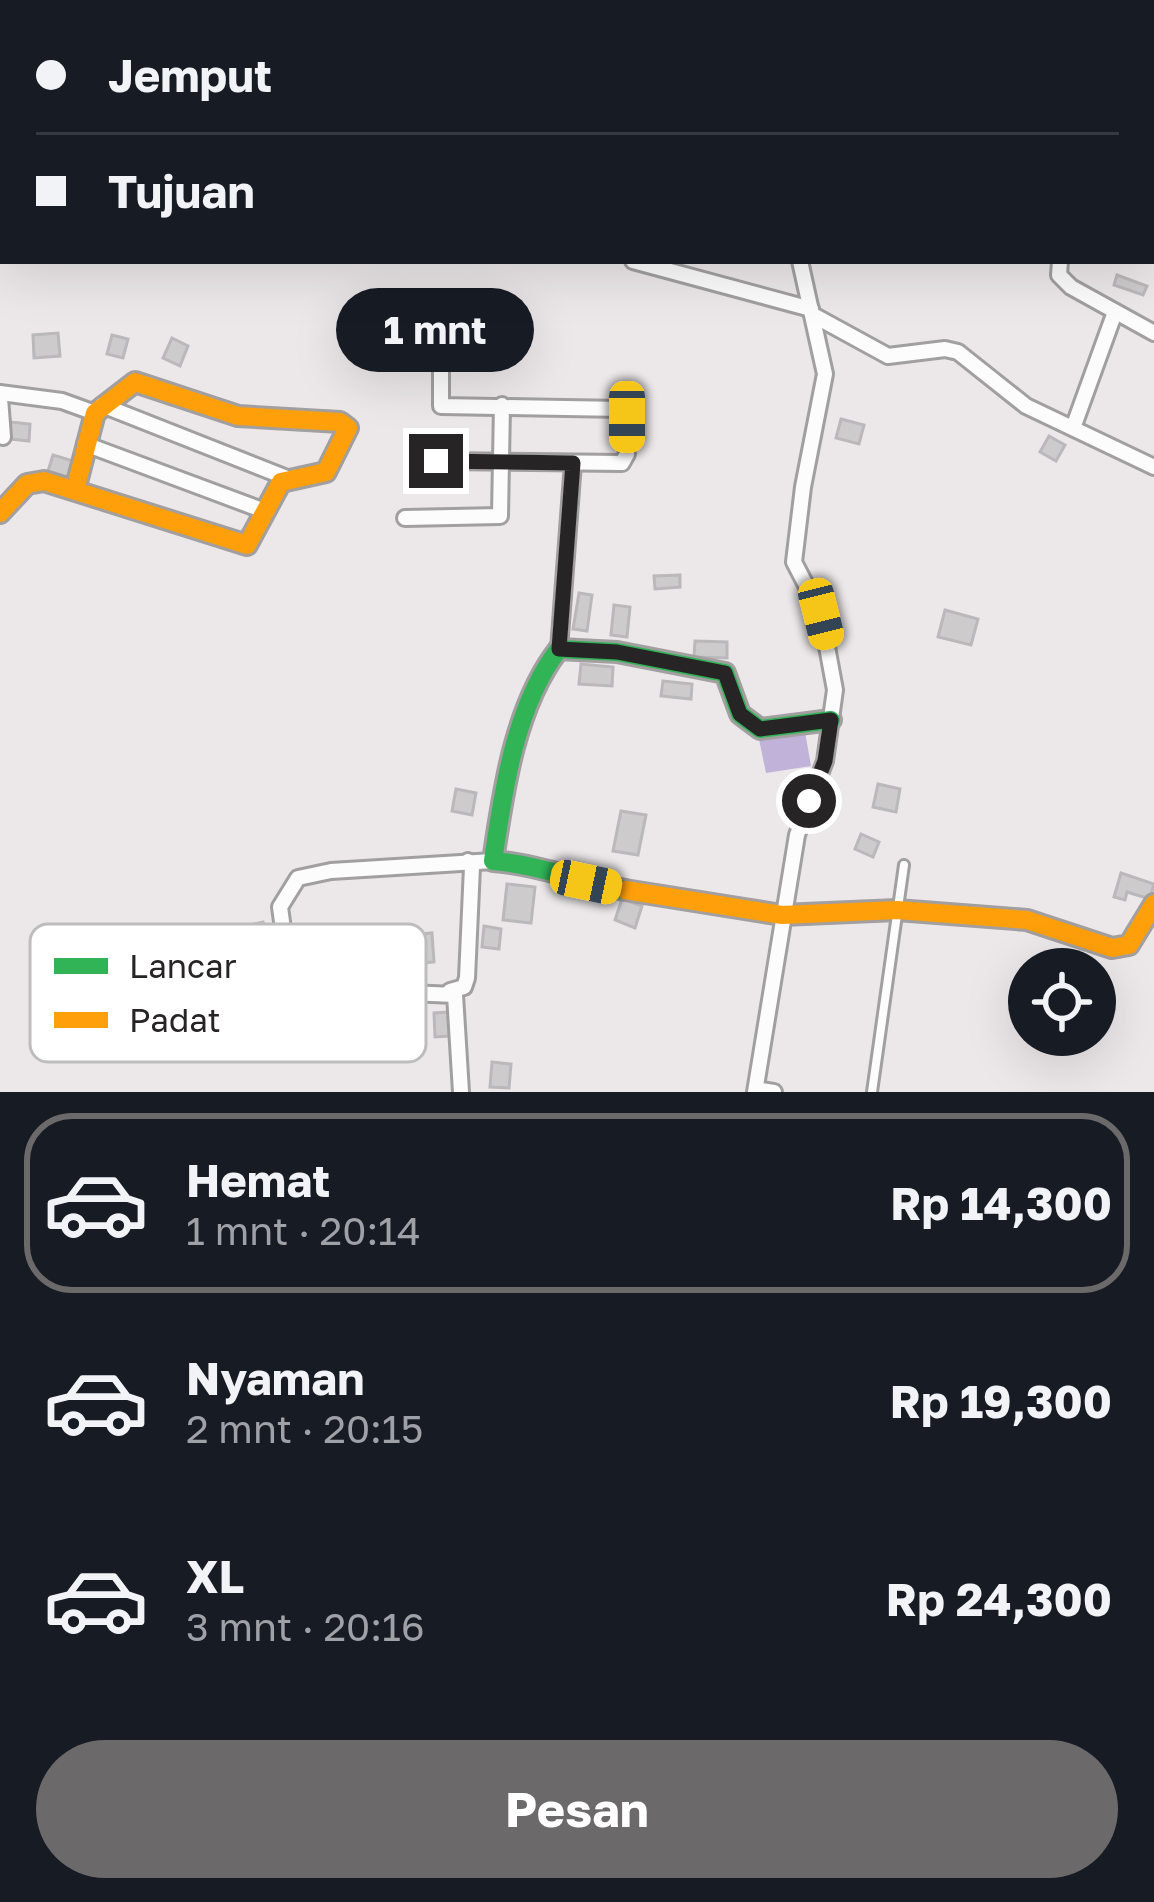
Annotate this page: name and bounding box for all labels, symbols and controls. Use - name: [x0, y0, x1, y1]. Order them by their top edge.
- text: Jemput: [108, 48, 272, 102]
- text: Tujuan: [108, 164, 255, 218]
- callout: 1 mnt: [337, 287, 535, 371]
- text: 1 mnt: [383, 306, 487, 353]
- car: [609, 381, 645, 453]
- route end: [409, 434, 463, 488]
- car: [795, 575, 847, 653]
- route start: [782, 774, 836, 828]
- car: [547, 857, 625, 907]
- legend: [30, 924, 426, 1062]
- text: Lancar: [129, 946, 237, 985]
- map controls: [1008, 948, 1116, 1056]
- button: locate: [1008, 948, 1116, 1056]
- text: Padat: [129, 1000, 221, 1039]
- icon: car: [42, 1149, 150, 1257]
- text: Hemat: [186, 1153, 330, 1207]
- text: Rp 14,300: [890, 1176, 1112, 1230]
- text: 1 mnt · 20:14: [186, 1207, 421, 1254]
- icon: car: [42, 1347, 150, 1455]
- text: Nyaman: [186, 1351, 364, 1405]
- text: Rp 19,300: [890, 1374, 1112, 1428]
- text: 2 mnt · 20:15: [186, 1405, 423, 1452]
- icon: car: [42, 1545, 150, 1653]
- text: XL: [186, 1549, 244, 1603]
- text: Rp 24,300: [886, 1572, 1112, 1626]
- text: 3 mnt · 20:16: [186, 1603, 425, 1650]
- button: Pesan: [36, 1740, 1118, 1878]

